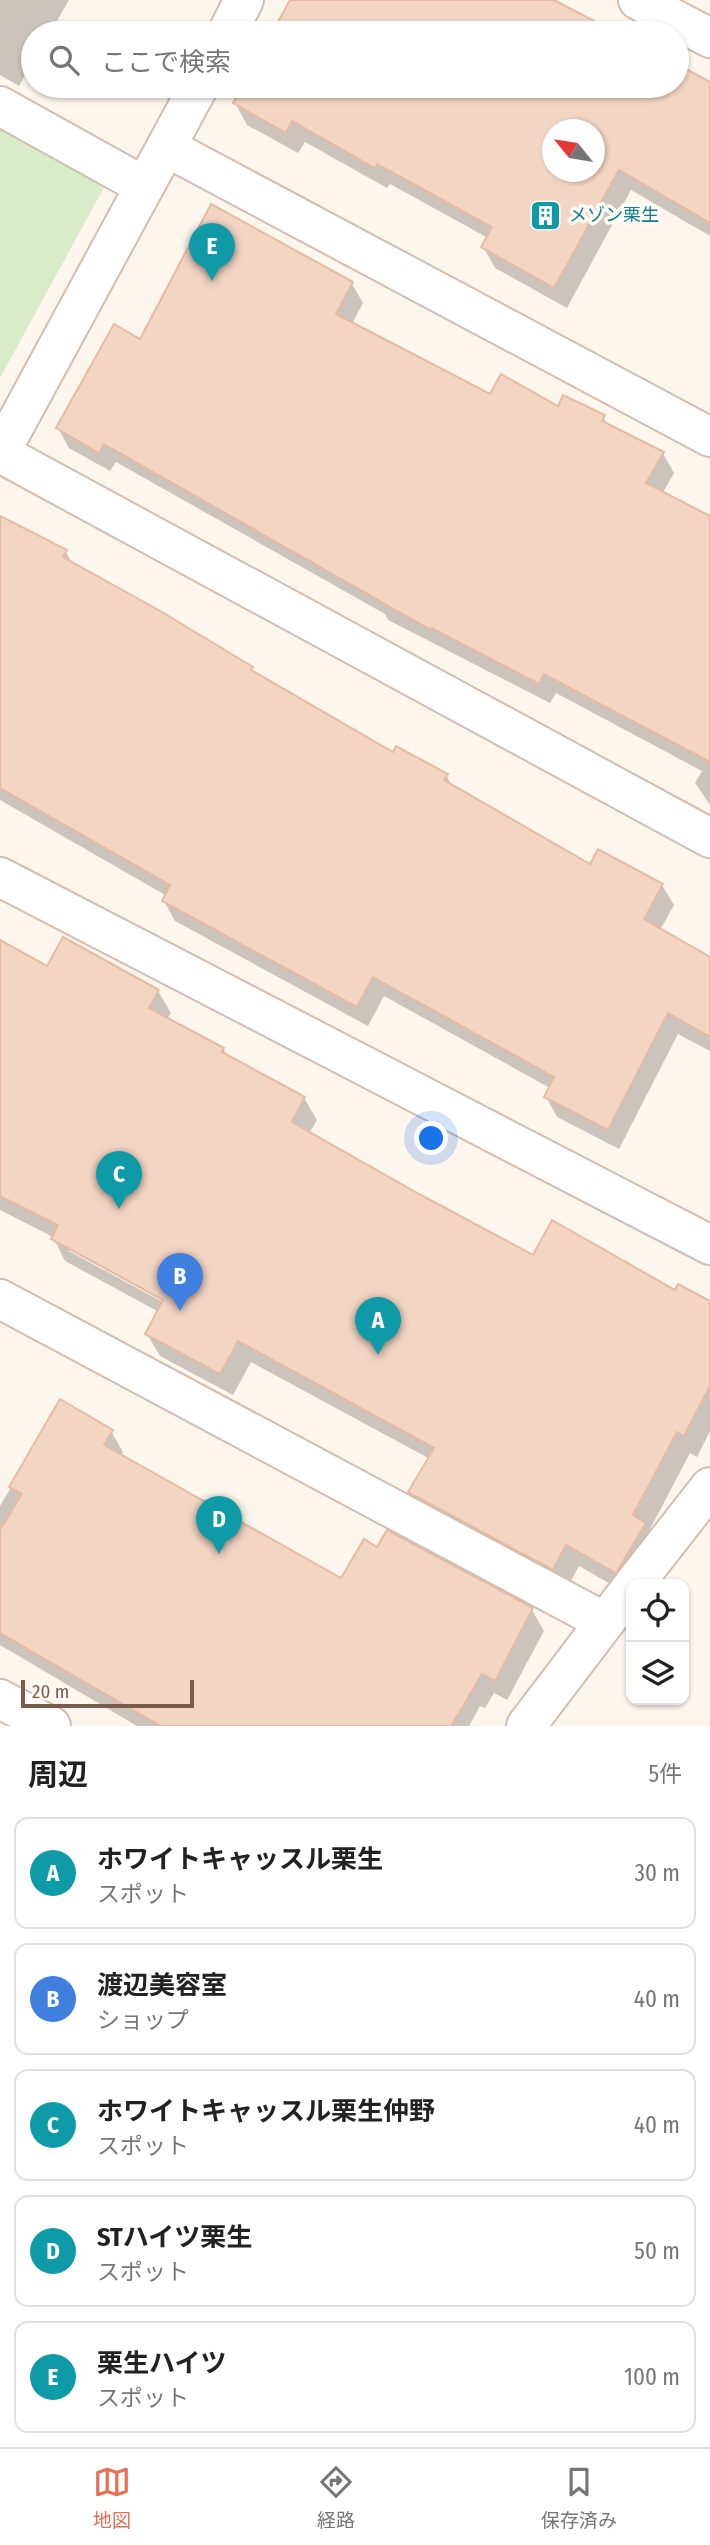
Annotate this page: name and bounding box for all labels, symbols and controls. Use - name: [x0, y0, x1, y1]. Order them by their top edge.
- search box: [21, 21, 689, 98]
- icon: search: [45, 41, 83, 79]
- text: ここで検索: [101, 47, 231, 78]
- north arrow: [542, 119, 605, 182]
- building icon: メゾン栗生: [529, 198, 563, 232]
- place label: メゾン栗生: [569, 204, 659, 226]
- pin: E: [189, 223, 235, 281]
- your location: [414, 1121, 448, 1155]
- pin: C: [96, 1151, 142, 1209]
- pin: B: [157, 1253, 203, 1311]
- pin: A: [355, 1297, 401, 1355]
- pin: D: [196, 1496, 242, 1554]
- map controls: [626, 1579, 689, 1705]
- button: locate: [626, 1579, 689, 1642]
- button: layers: [626, 1642, 689, 1705]
- scale bar: [21, 1677, 194, 1709]
- text: 20 m: [32, 1680, 69, 1703]
- text: 周辺: [28, 1757, 88, 1793]
- text: 5件: [648, 1760, 682, 1788]
- text: ホワイトキャッスル栗生: [97, 1844, 383, 1875]
- text: A: [47, 1859, 59, 1887]
- text: 30 m: [635, 1859, 680, 1887]
- text: スポット: [97, 1880, 189, 1908]
- text: 渡辺美容室: [97, 1970, 227, 2001]
- text: B: [47, 1985, 59, 2013]
- text: 40 m: [634, 1985, 680, 2013]
- text: ショップ: [97, 2006, 189, 2034]
- text: ホワイトキャッスル栗生仲野: [97, 2096, 435, 2127]
- text: C: [47, 2111, 59, 2139]
- text: 40 m: [634, 2111, 680, 2139]
- text: スポット: [97, 2132, 189, 2160]
- text: STハイツ栗生: [97, 2222, 252, 2253]
- text: D: [46, 2237, 60, 2265]
- text: 50 m: [634, 2237, 680, 2265]
- text: スポット: [97, 2258, 189, 2286]
- text: 栗生ハイツ: [97, 2348, 226, 2379]
- text: E: [48, 2363, 58, 2391]
- text: 100 m: [624, 2363, 680, 2391]
- text: スポット: [97, 2384, 189, 2412]
- tab: 地図: [93, 2463, 131, 2532]
- tab: 経路: [317, 2463, 355, 2532]
- tab: 保存済み: [541, 2463, 617, 2532]

